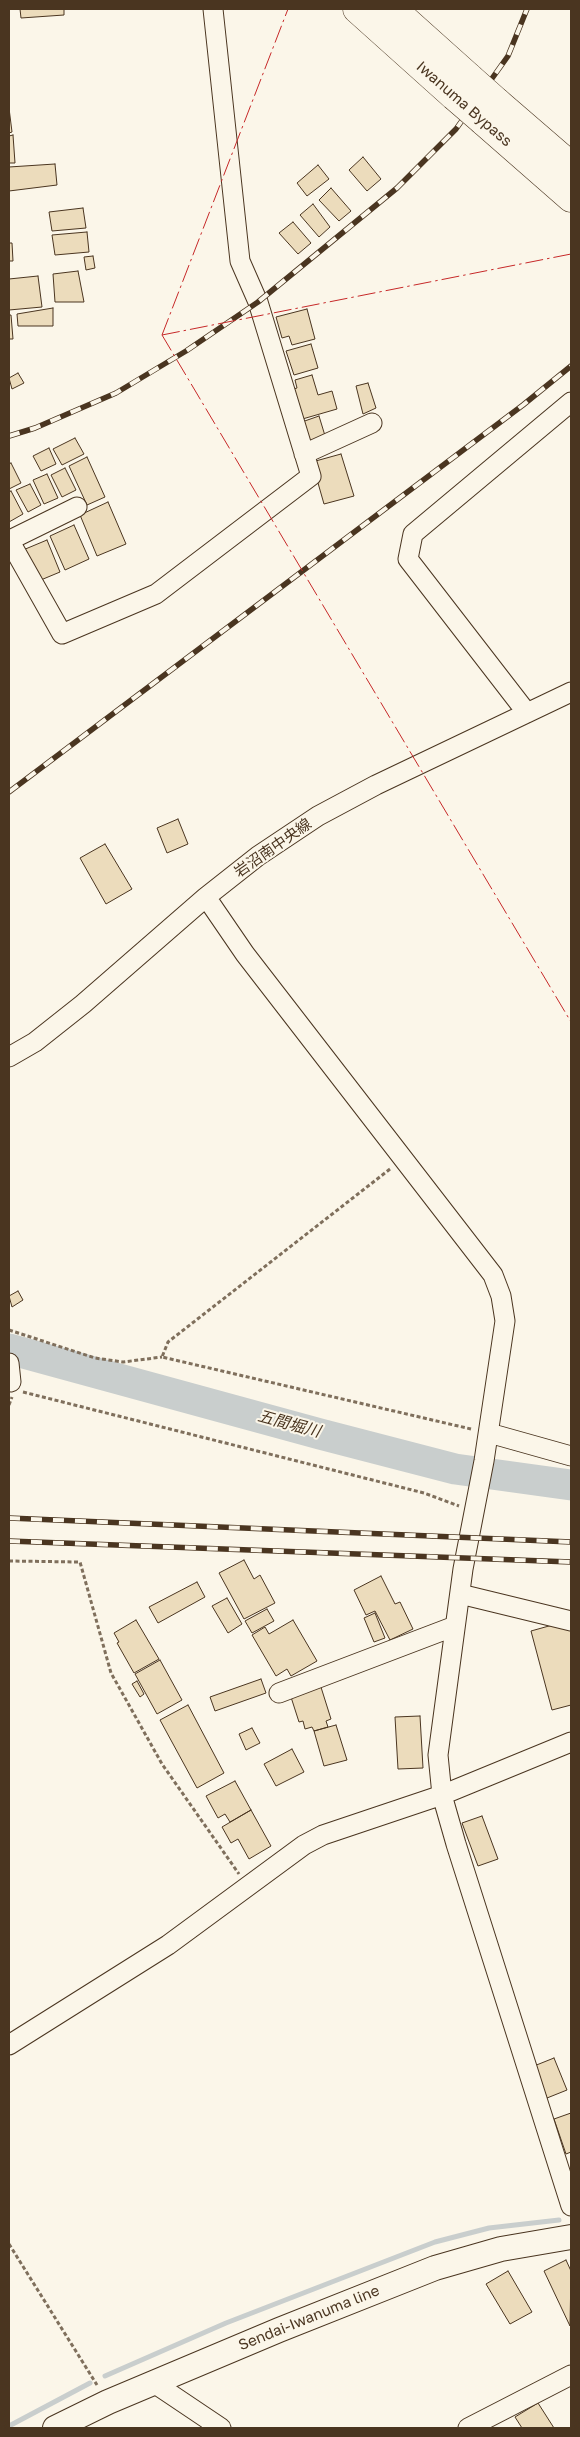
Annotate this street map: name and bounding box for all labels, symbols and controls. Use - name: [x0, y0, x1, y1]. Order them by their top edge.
- street label: Iwanuma Bypass: [413, 58, 515, 150]
- street label: 岩沼南中央線: [231, 815, 315, 881]
- water label: 五間堀川: [256, 1406, 322, 1442]
- street label: Sendai-Iwanuma line: [236, 2281, 382, 2355]

